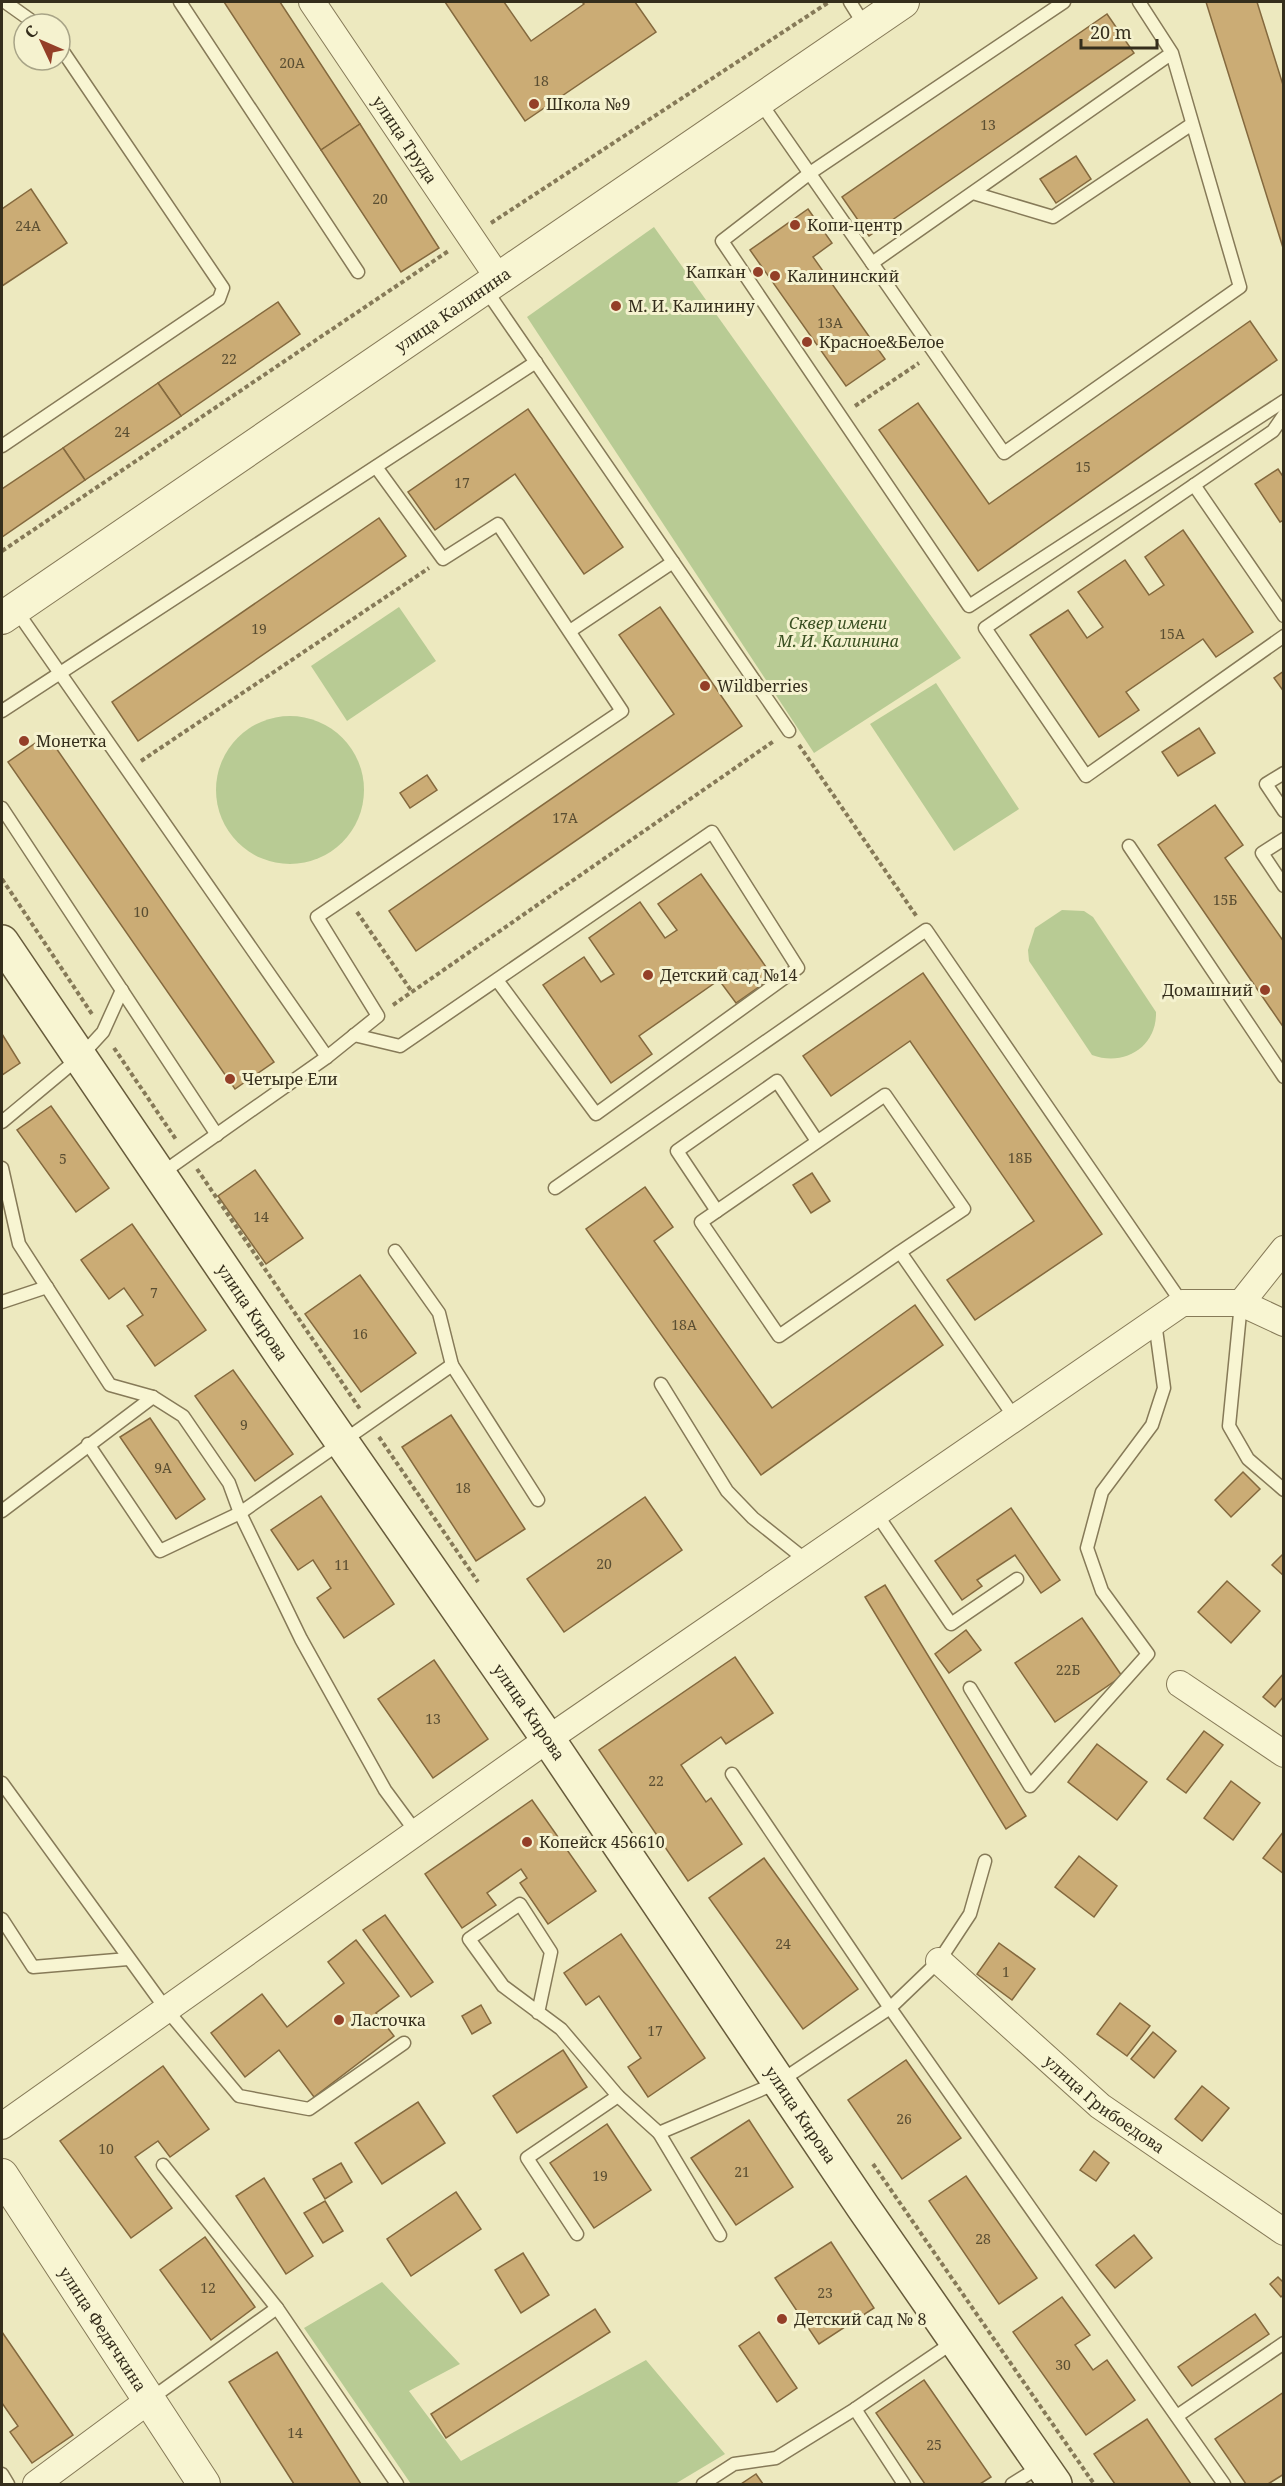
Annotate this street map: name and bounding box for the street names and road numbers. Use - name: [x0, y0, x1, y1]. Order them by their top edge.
- street label: улица Труда: [367, 91, 443, 188]
- street label: улица Калинина: [390, 262, 515, 357]
- street label: улица Кирова: [212, 1259, 293, 1365]
- street label: улица Кирова: [488, 1659, 570, 1765]
- street label: улица Грибоедова: [1039, 2050, 1169, 2158]
- street label: улица Кирова: [760, 2062, 842, 2168]
- street label: улица Федячкина: [54, 2262, 152, 2396]

